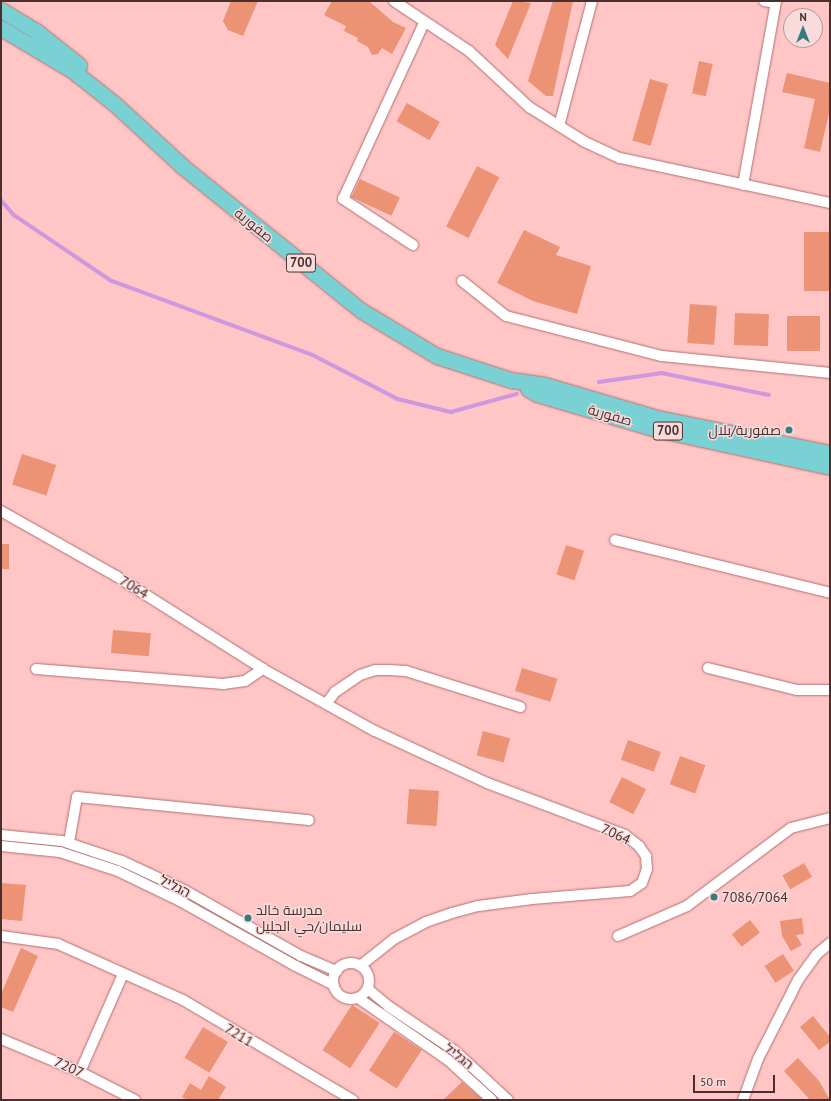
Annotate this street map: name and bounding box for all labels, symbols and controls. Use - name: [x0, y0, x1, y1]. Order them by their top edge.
- north arrow: [783, 8, 823, 48]
- text: N: [799, 10, 807, 24]
- street label: صفورية: [231, 204, 277, 246]
- road number: 700: [285, 252, 317, 274]
- street label: صفورية: [586, 401, 634, 429]
- road number: 700: [652, 420, 684, 442]
- place label: صفورية/بلال: [708, 422, 781, 438]
- marker: صفورية/بلال: [784, 425, 794, 435]
- street label: 7064: [117, 572, 151, 602]
- street label: 7064: [599, 820, 633, 848]
- street label: הגליל: [157, 871, 193, 901]
- place label: 7086/7064: [722, 889, 788, 905]
- marker: 7086/7064: [709, 892, 719, 902]
- place label: مدرسة خالد سليمان/حي الجليل: [256, 902, 362, 934]
- marker: مدرسة خالد سليمان/حي الجليل: [243, 913, 253, 923]
- street label: 7211: [222, 1020, 256, 1050]
- street label: הגליל: [441, 1039, 477, 1073]
- street label: 7207: [52, 1053, 86, 1081]
- scale bar: [695, 1067, 777, 1093]
- text: 50 m: [700, 1074, 726, 1089]

